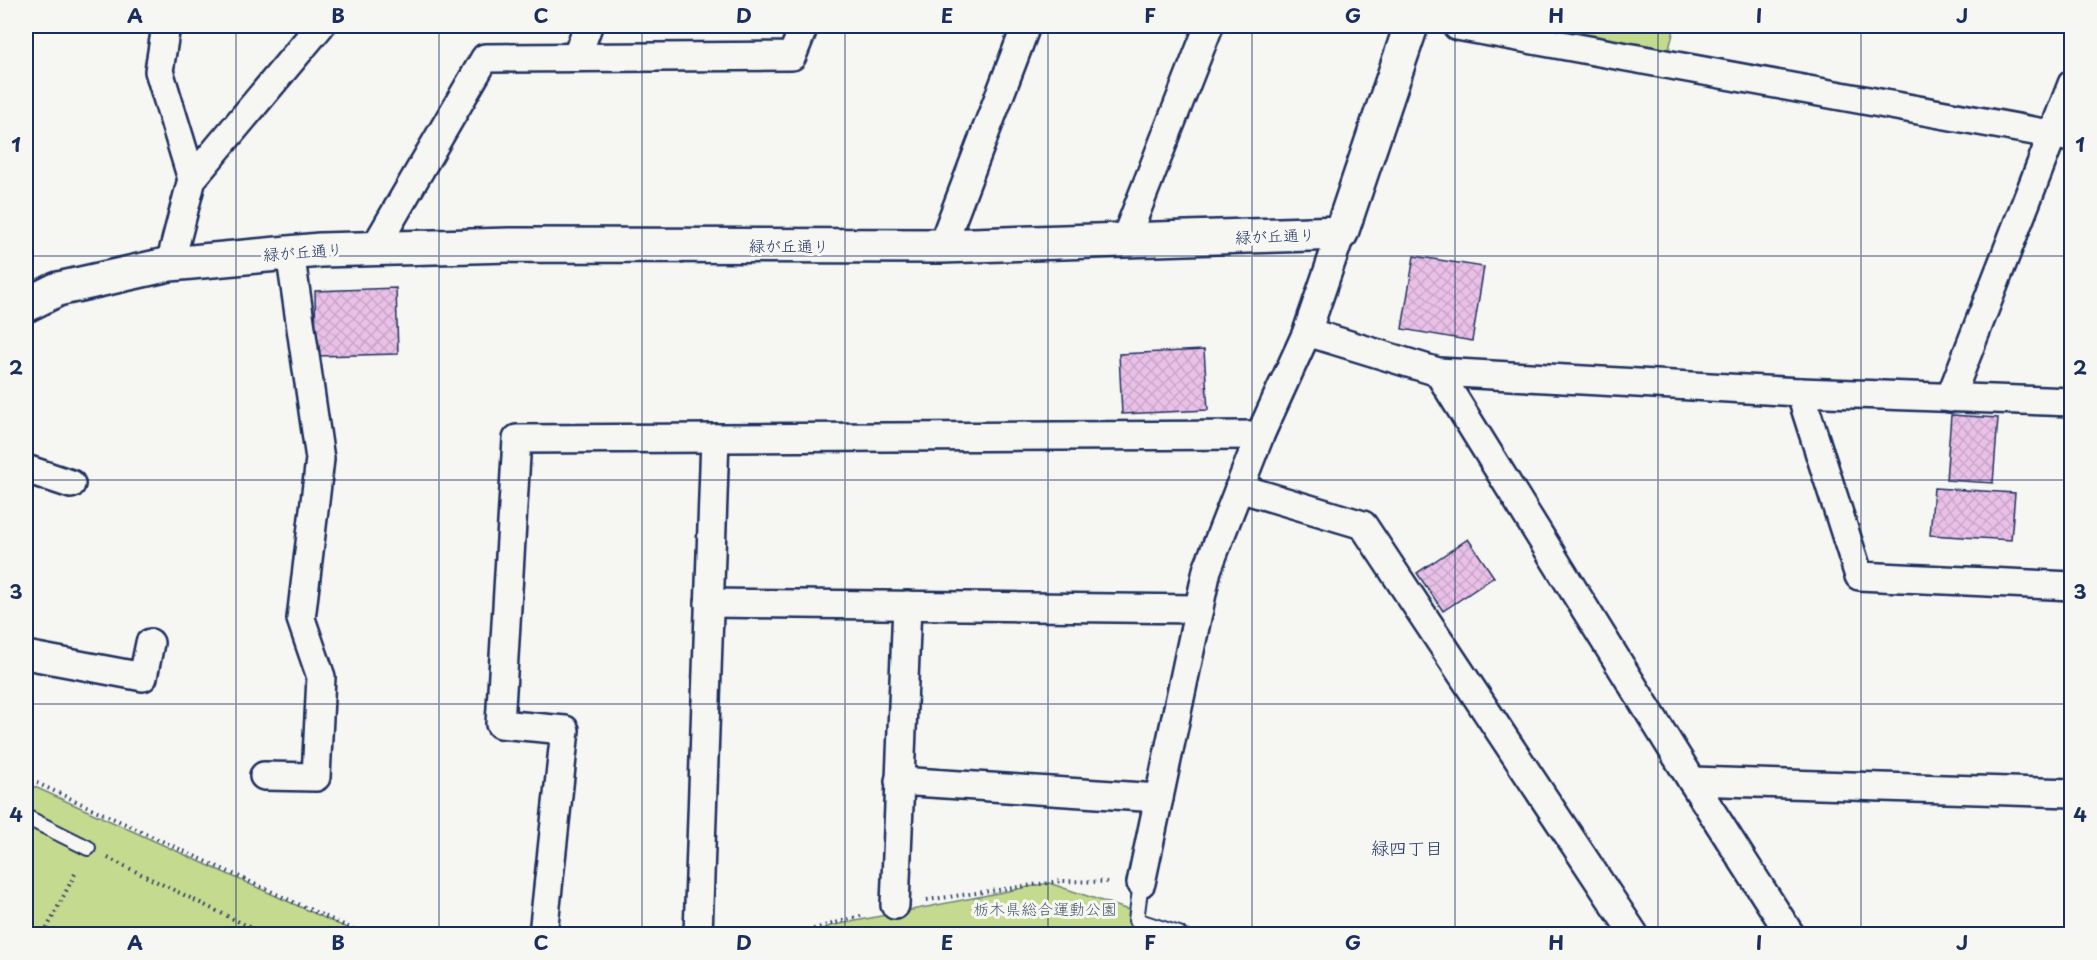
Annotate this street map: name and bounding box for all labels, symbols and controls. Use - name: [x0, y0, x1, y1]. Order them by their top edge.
- text: A: [127, 0, 143, 30]
- text: B: [331, 0, 345, 30]
- text: C: [533, 0, 549, 30]
- text: D: [736, 0, 752, 30]
- text: E: [941, 0, 953, 30]
- text: F: [1144, 0, 1156, 30]
- text: G: [1345, 0, 1361, 30]
- text: H: [1548, 0, 1564, 30]
- text: I: [1756, 0, 1762, 30]
- text: J: [1956, 0, 1968, 30]
- text: 1: [11, 129, 21, 159]
- text: 1: [2075, 129, 2085, 159]
- street label: 緑が丘通り: [1235, 222, 1315, 248]
- street label: 緑が丘通り: [749, 233, 829, 257]
- street label: 緑が丘通り: [262, 236, 344, 266]
- text: 2: [9, 352, 23, 382]
- text: 2: [2073, 352, 2087, 382]
- text: 3: [9, 576, 23, 606]
- text: 3: [2073, 576, 2087, 606]
- text: 4: [9, 799, 23, 829]
- text: 4: [2073, 799, 2087, 829]
- district label: 緑四丁目: [1371, 834, 1443, 861]
- park label: 栃木県総合運動公園: [973, 896, 1117, 920]
- text: A: [127, 927, 143, 957]
- text: B: [331, 927, 345, 957]
- text: C: [533, 927, 549, 957]
- text: D: [736, 927, 752, 957]
- text: E: [941, 927, 953, 957]
- text: F: [1144, 927, 1156, 957]
- text: G: [1345, 927, 1361, 957]
- text: H: [1548, 927, 1564, 957]
- text: I: [1756, 927, 1762, 957]
- text: J: [1956, 927, 1968, 957]

